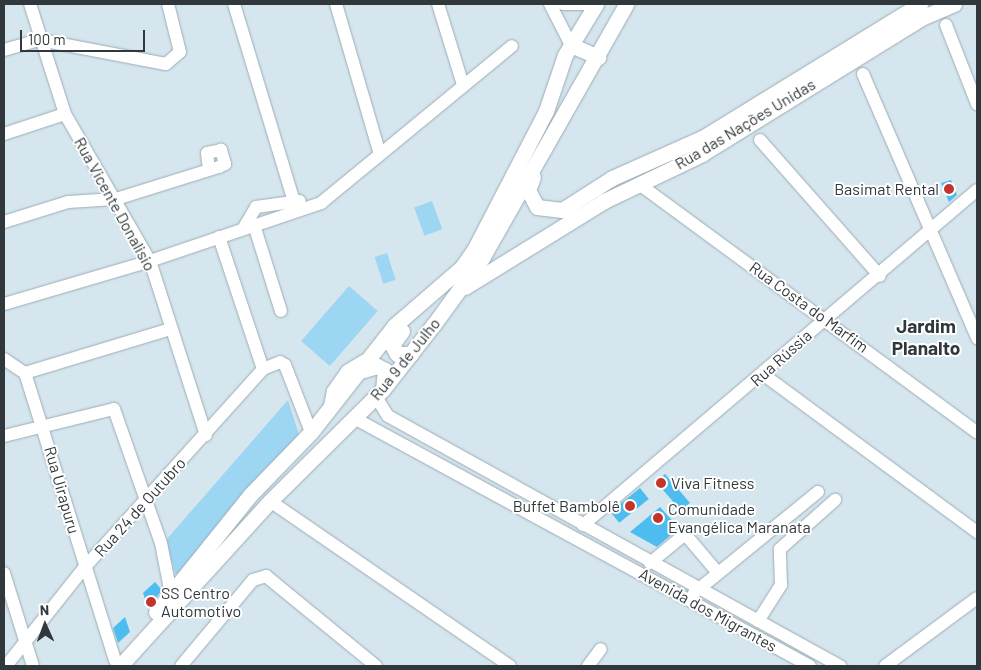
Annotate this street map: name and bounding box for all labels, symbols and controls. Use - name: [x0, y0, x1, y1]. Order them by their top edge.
- scale bar: [22, 20, 148, 52]
- text: 100 m: [28, 30, 66, 48]
- street label: Rua das Nações Unidas: [671, 74, 819, 174]
- street label: Rua Vicente Donalisio: [70, 134, 160, 274]
- place label: Basimat Rental: [834, 179, 939, 199]
- marker: Basimat Rental: [943, 183, 955, 195]
- street label: Rua Costa do Marfim: [746, 257, 872, 357]
- street label: Rua 9 de Julho: [366, 314, 444, 404]
- district label: Jardim Planalto: [892, 315, 960, 359]
- street label: Rua Rússia: [746, 326, 816, 390]
- street label: Rua Uirapuru: [40, 444, 84, 536]
- street label: Rua 24 de Outubro: [90, 453, 190, 561]
- place label: Viva Fitness: [671, 473, 754, 493]
- marker: Viva Fitness: [655, 477, 667, 489]
- place label: Buffet Bambolê: [513, 496, 620, 516]
- place label: Comunidade Evangélica Maranata: [668, 499, 811, 537]
- marker: Buffet Bambolê: [624, 500, 636, 512]
- marker: Comunidade Evangélica Maranata: [652, 512, 664, 524]
- street label: Avenida dos Migrantes: [636, 564, 780, 656]
- place label: SS Centro Automotivo: [161, 583, 241, 621]
- marker: SS Centro Automotivo: [145, 596, 157, 608]
- north arrow: [20, 600, 70, 650]
- text: N: [40, 601, 49, 618]

